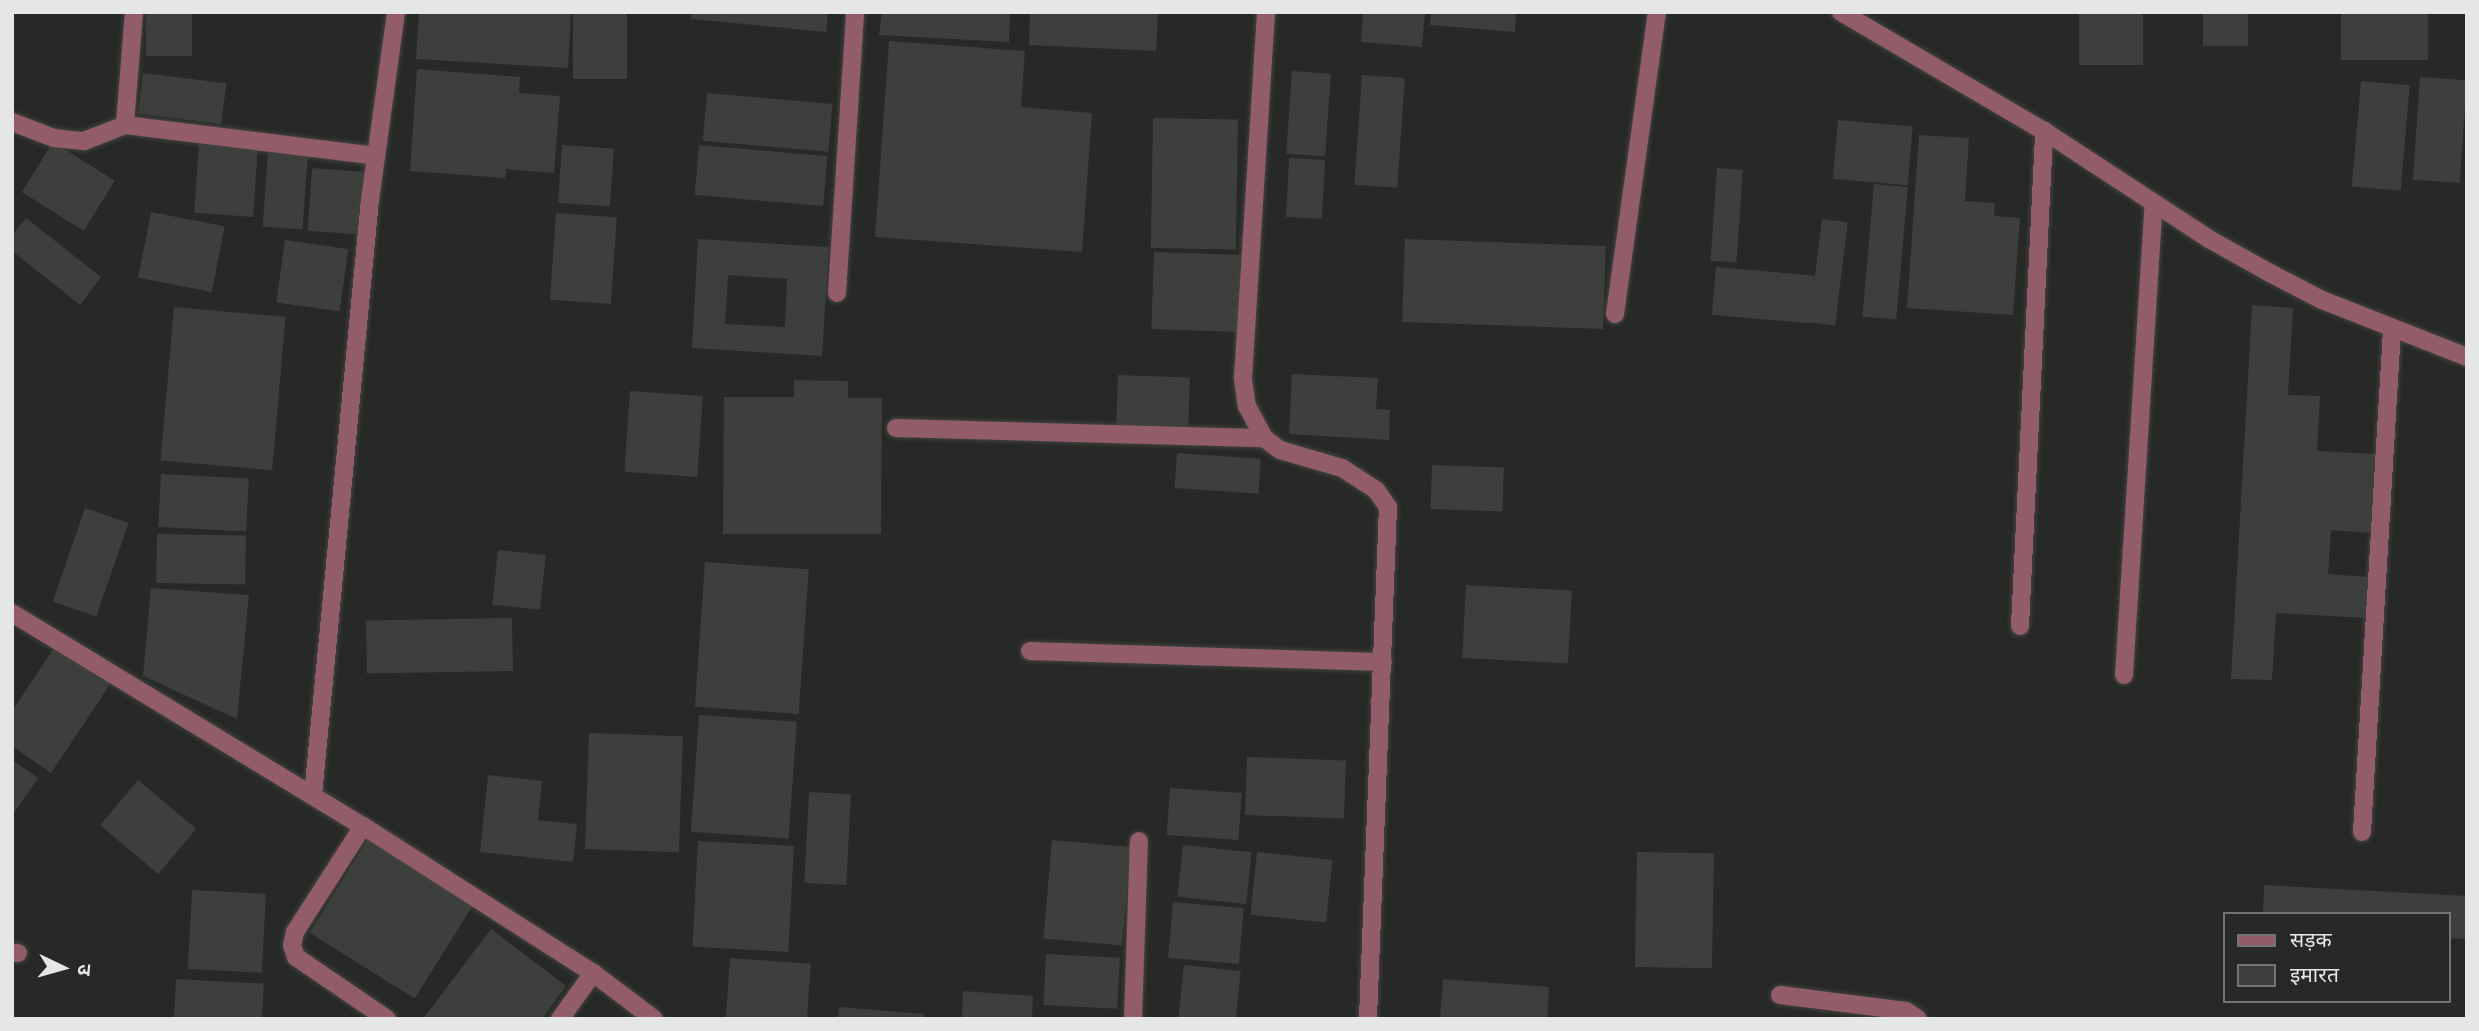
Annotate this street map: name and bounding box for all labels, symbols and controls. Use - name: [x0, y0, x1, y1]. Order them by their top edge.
- legend: [2224, 912, 2451, 1003]
- text: सड़क: [2290, 926, 2332, 954]
- north arrow: [28, 933, 98, 1003]
- text: इमारत: [2290, 961, 2339, 989]
- text: उ: [70, 963, 97, 977]

